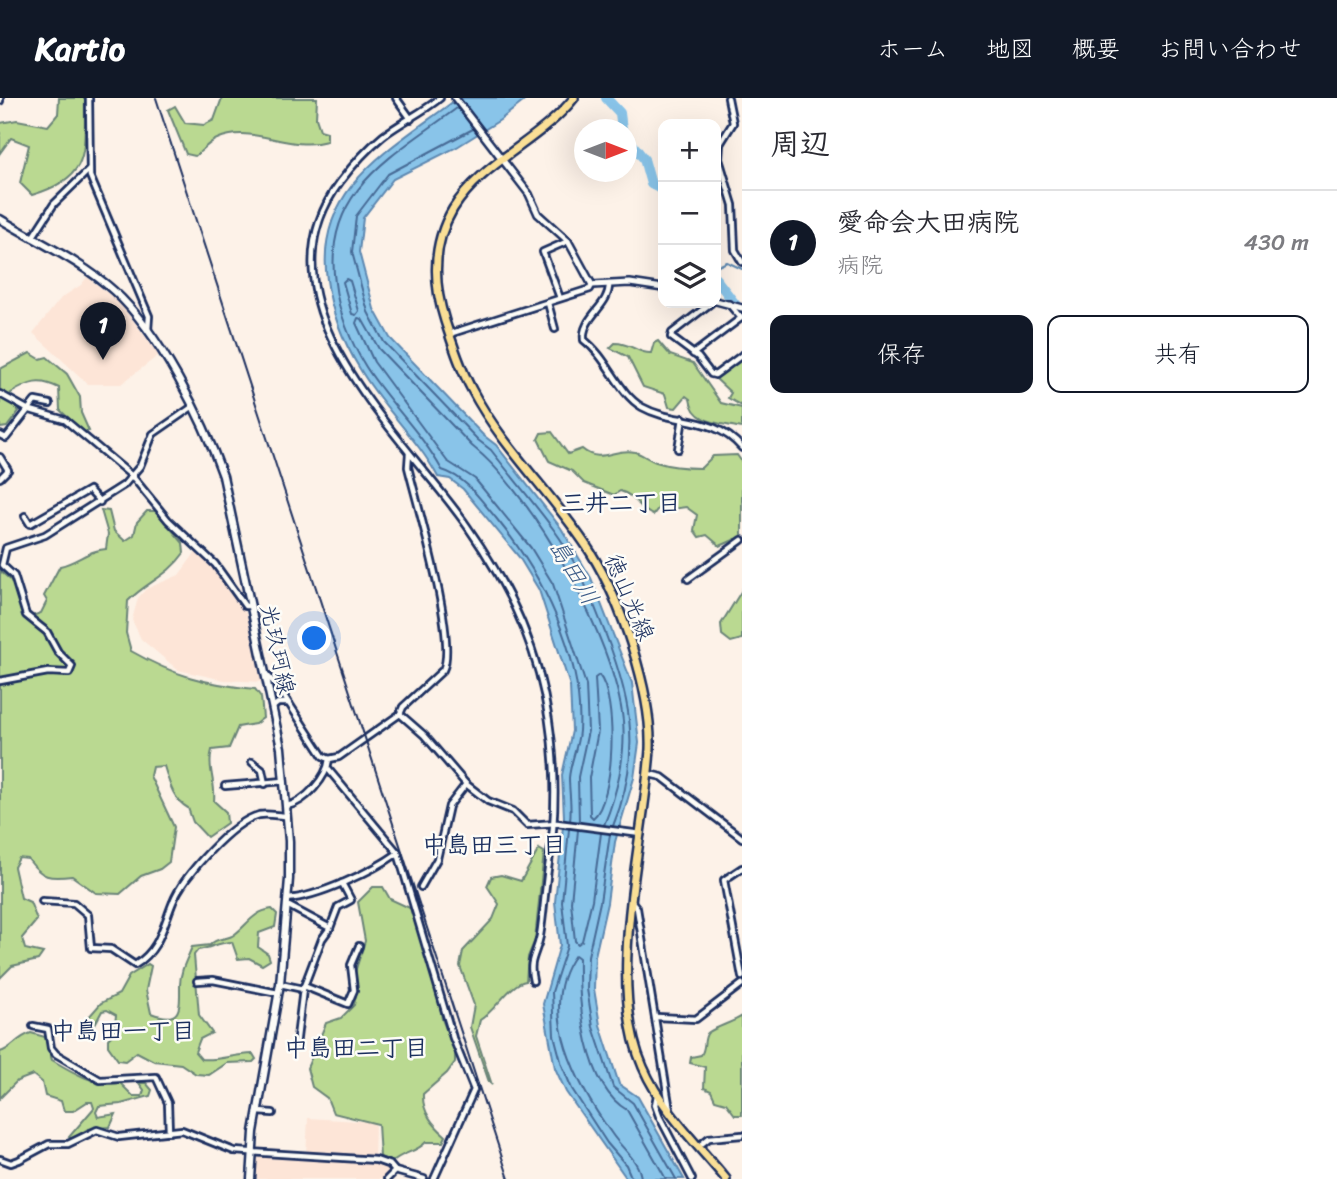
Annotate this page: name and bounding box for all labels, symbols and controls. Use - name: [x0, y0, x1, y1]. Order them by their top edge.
- text: Kartio: [35, 20, 125, 78]
- text: ホーム: [877, 28, 948, 70]
- text: 地図: [986, 28, 1034, 70]
- text: 概要: [1072, 28, 1120, 70]
- text: お問い合わせ: [1158, 28, 1302, 70]
- text: 周辺: [770, 117, 830, 171]
- north arrow: [574, 119, 637, 182]
- map controls: [658, 119, 721, 308]
- button: +: [658, 119, 721, 182]
- button: −: [658, 182, 721, 245]
- text: 愛命会大田病院: [837, 199, 1019, 245]
- text: 1: [788, 222, 798, 263]
- text: 430 m: [1244, 222, 1309, 263]
- button: layers: [658, 245, 721, 308]
- text: 病院: [837, 245, 883, 286]
- pin: 1: [80, 302, 126, 360]
- button: 保存: [770, 315, 1033, 393]
- button: 共有: [1047, 315, 1309, 393]
- district label: 三井二丁目: [561, 482, 681, 524]
- water label: 島田川: [537, 530, 611, 614]
- street label: 徳山光線: [593, 547, 666, 648]
- street label: 光玖珂線: [248, 600, 307, 698]
- your location: [297, 621, 331, 655]
- district label: 中島田三丁目: [422, 824, 566, 866]
- district label: 中島田一丁目: [51, 1010, 195, 1052]
- district label: 中島田二丁目: [284, 1027, 428, 1069]

